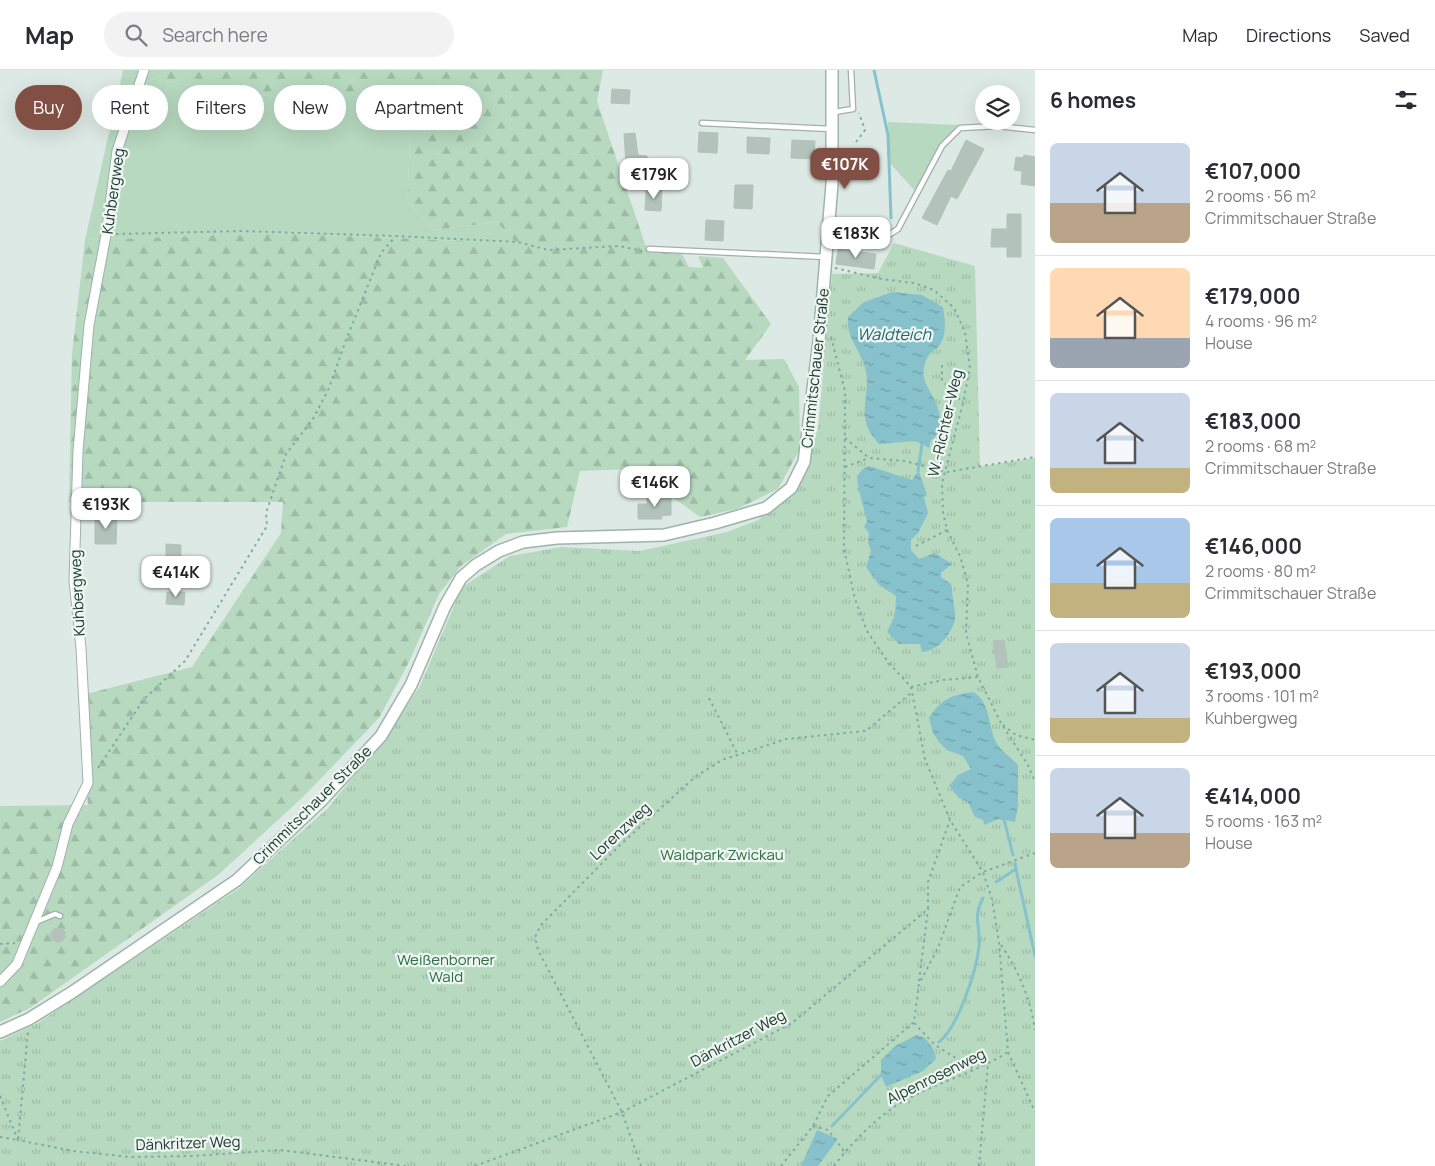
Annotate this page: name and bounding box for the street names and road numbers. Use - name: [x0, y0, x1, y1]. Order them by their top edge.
- street label: Kuhbergweg: [97, 147, 129, 235]
- street label: Crimmitschauer Straße: [796, 287, 834, 449]
- street label: W.-Richter-Weg: [922, 367, 968, 479]
- street label: Kuhbergweg: [64, 549, 90, 637]
- street label: Crimmitschauer Straße: [248, 741, 376, 869]
- street label: Lorenzweg: [585, 797, 655, 865]
- street label: Dänkritzer Weg: [687, 1004, 789, 1072]
- street label: Alpenrosenweg: [883, 1043, 989, 1109]
- street label: Dänkritzer Weg: [135, 1131, 241, 1155]

